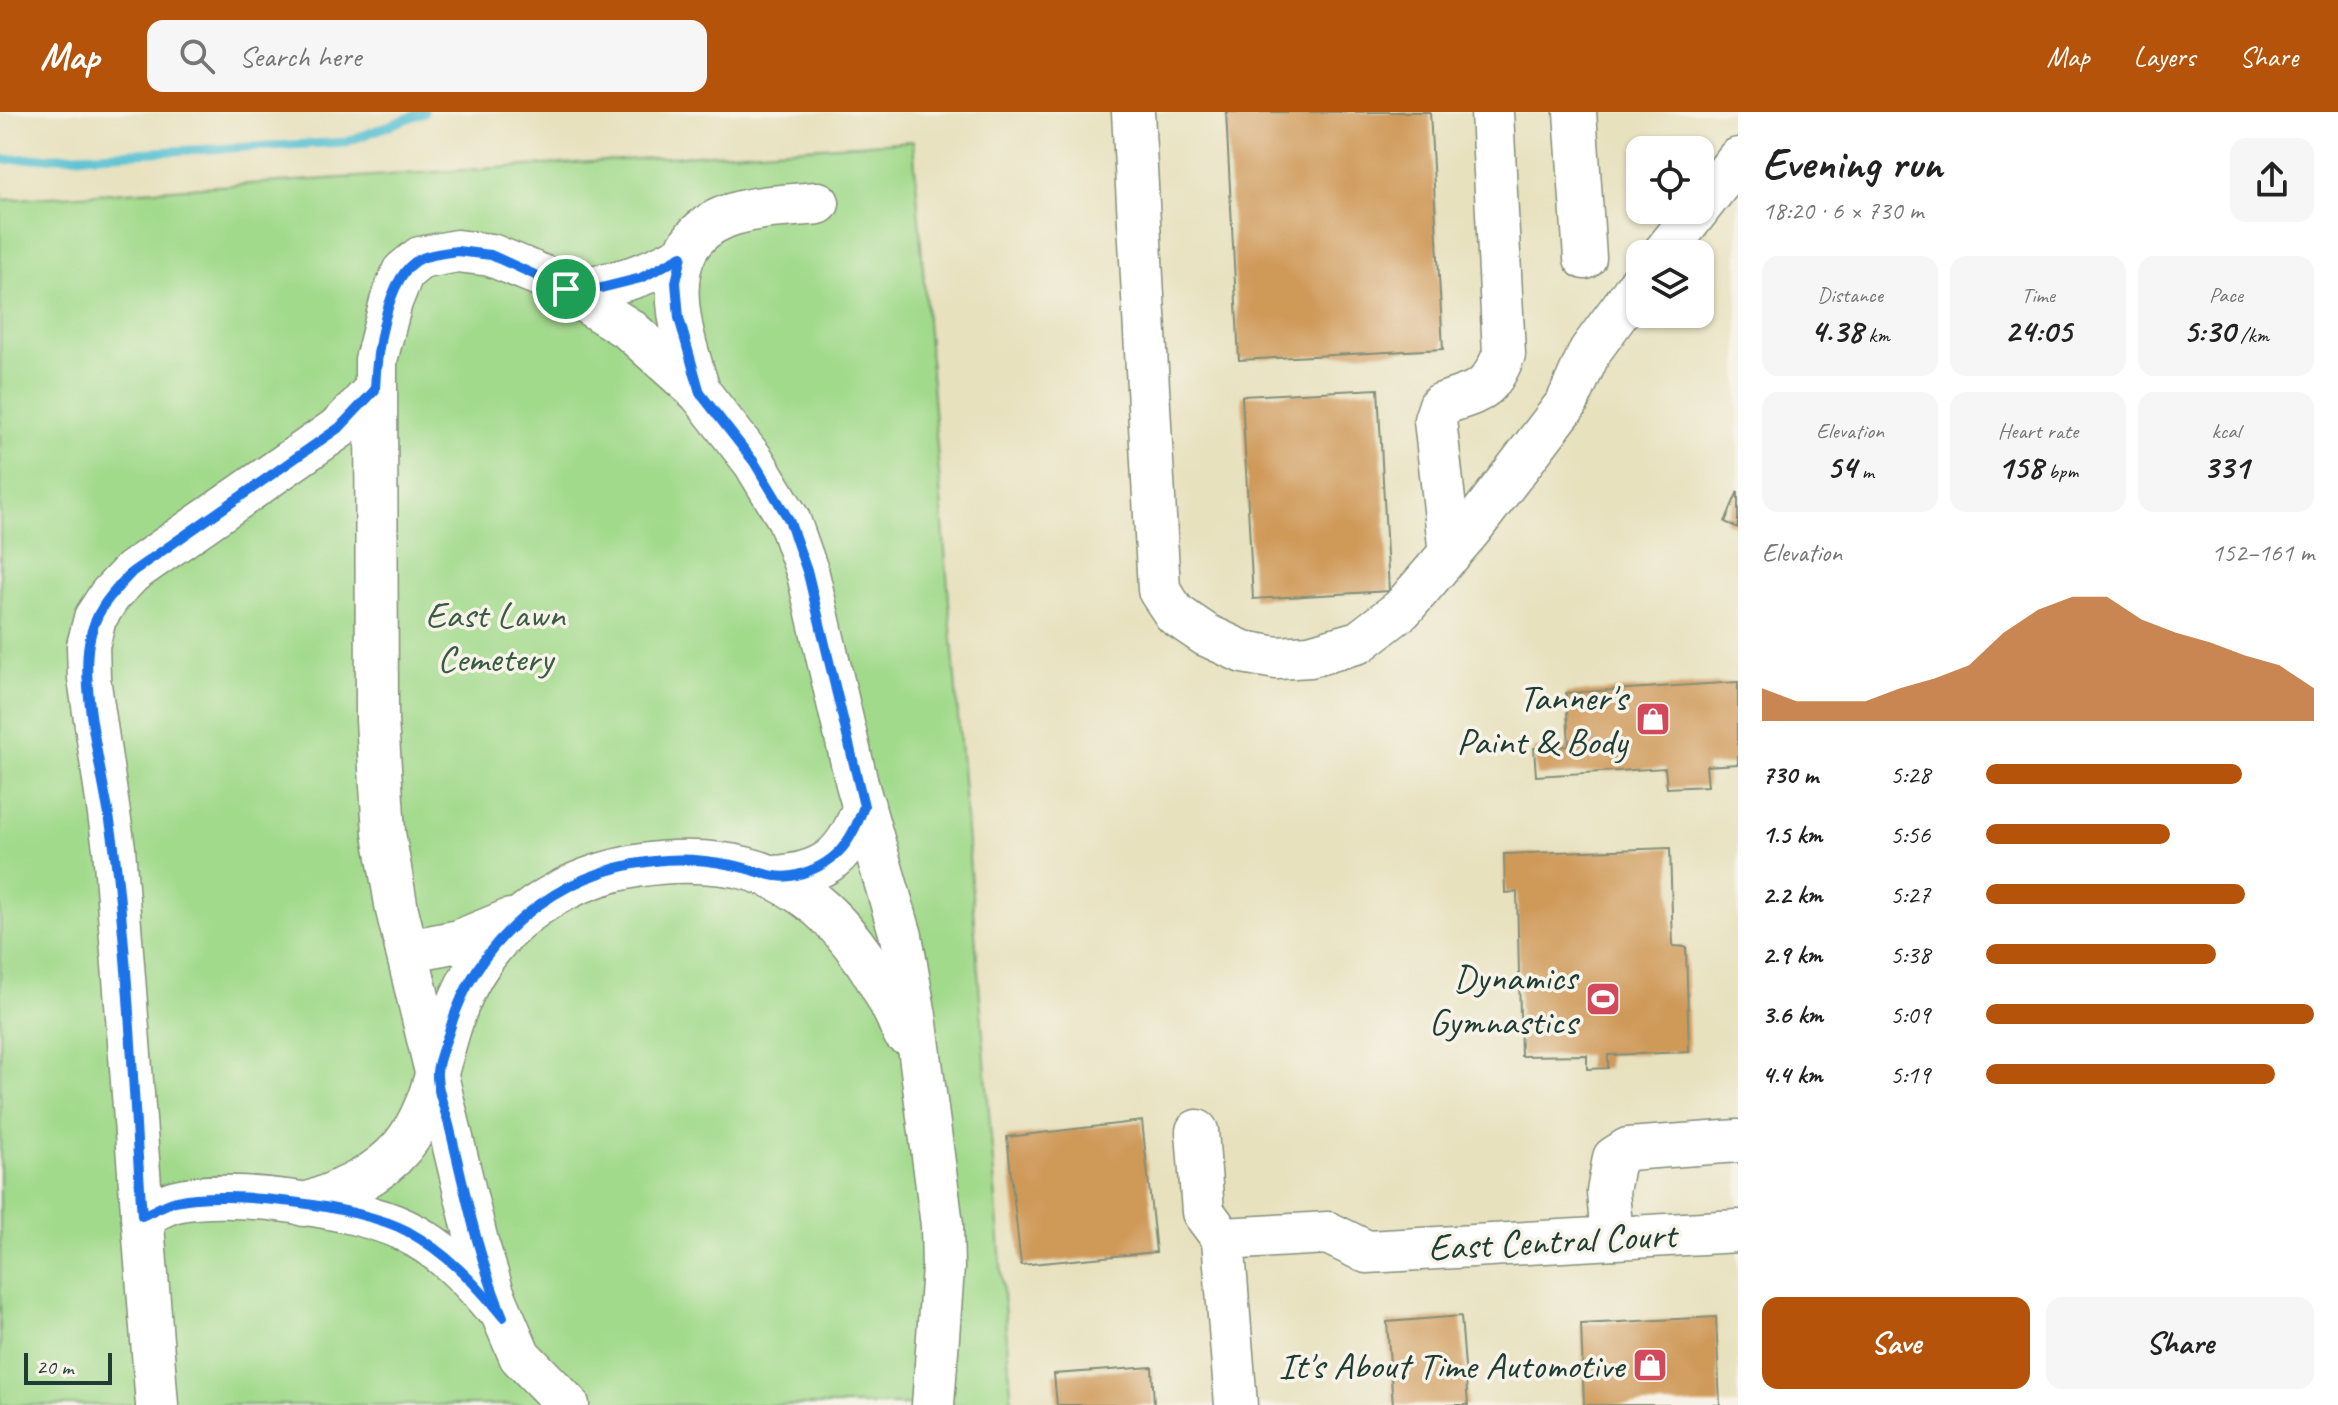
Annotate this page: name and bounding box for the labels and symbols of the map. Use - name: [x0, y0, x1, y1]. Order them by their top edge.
- pin: [532, 255, 600, 323]
- park label: East Lawn Cemetery: [425, 591, 567, 682]
- place label: Tanner's Paint & Body: [1457, 674, 1631, 765]
- shop icon: Tanner's Paint & Body: [1634, 700, 1672, 738]
- place label: Dynamics Gymnastics: [1429, 954, 1581, 1045]
- sports icon: Dynamics Gymnastics: [1584, 980, 1622, 1018]
- street label: East Central Court: [1427, 1211, 1680, 1271]
- place label: It's About Time Automotive: [1279, 1342, 1627, 1389]
- shop icon: It's About Time Automotive: [1631, 1346, 1669, 1384]
- scale bar: [24, 1349, 112, 1385]

